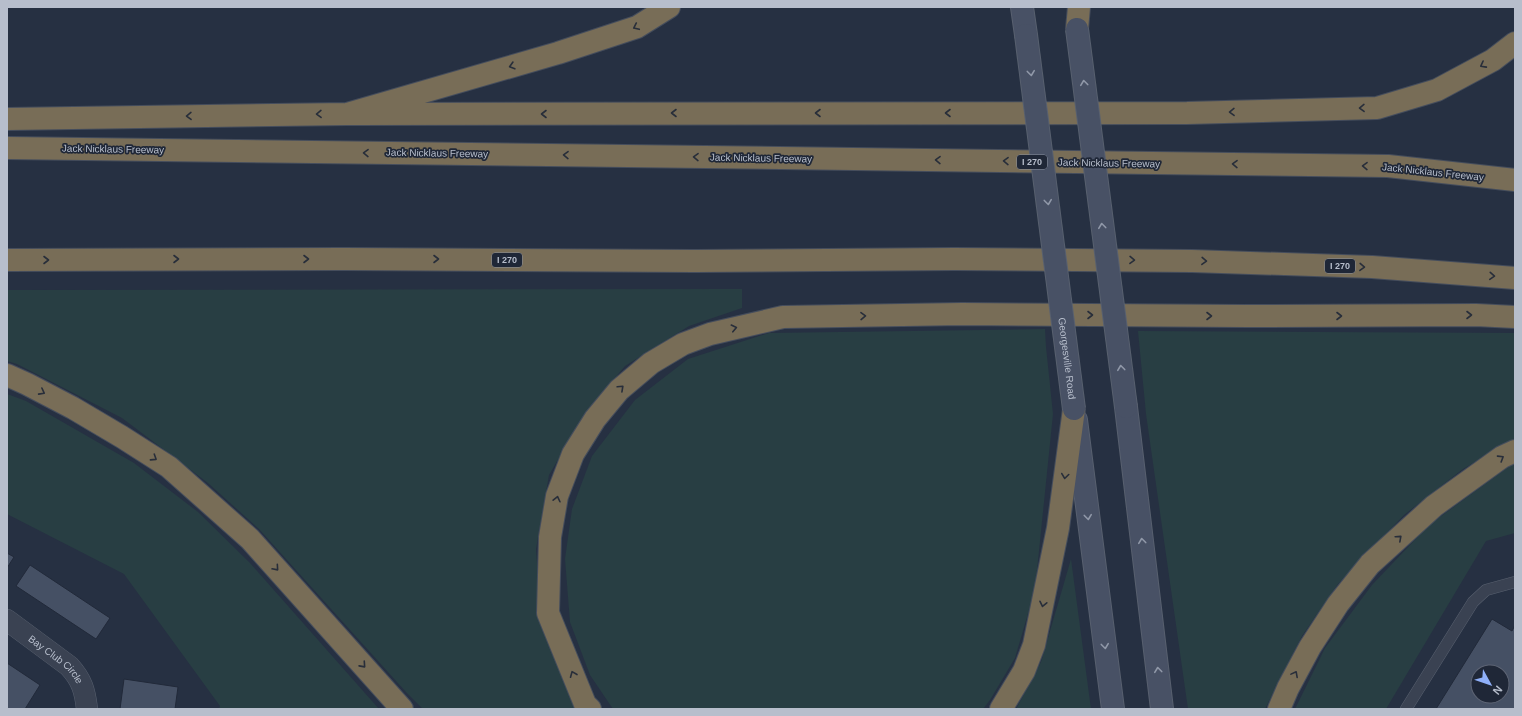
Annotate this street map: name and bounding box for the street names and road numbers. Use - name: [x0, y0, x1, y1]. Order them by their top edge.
- street label: Jack Nicklaus Freeway: [62, 143, 164, 155]
- street label: Jack Nicklaus Freeway: [386, 147, 488, 159]
- street label: Jack Nicklaus Freeway: [710, 152, 812, 164]
- road number: I 270: [1017, 155, 1047, 169]
- street label: Jack Nicklaus Freeway: [1058, 157, 1160, 169]
- street label: Jack Nicklaus Freeway: [1382, 161, 1484, 183]
- road number: I 270: [492, 253, 522, 267]
- road number: I 270: [1325, 259, 1355, 273]
- street label: Georgesville Road: [1057, 317, 1078, 400]
- street label: Bay Club Circle: [27, 633, 86, 686]

